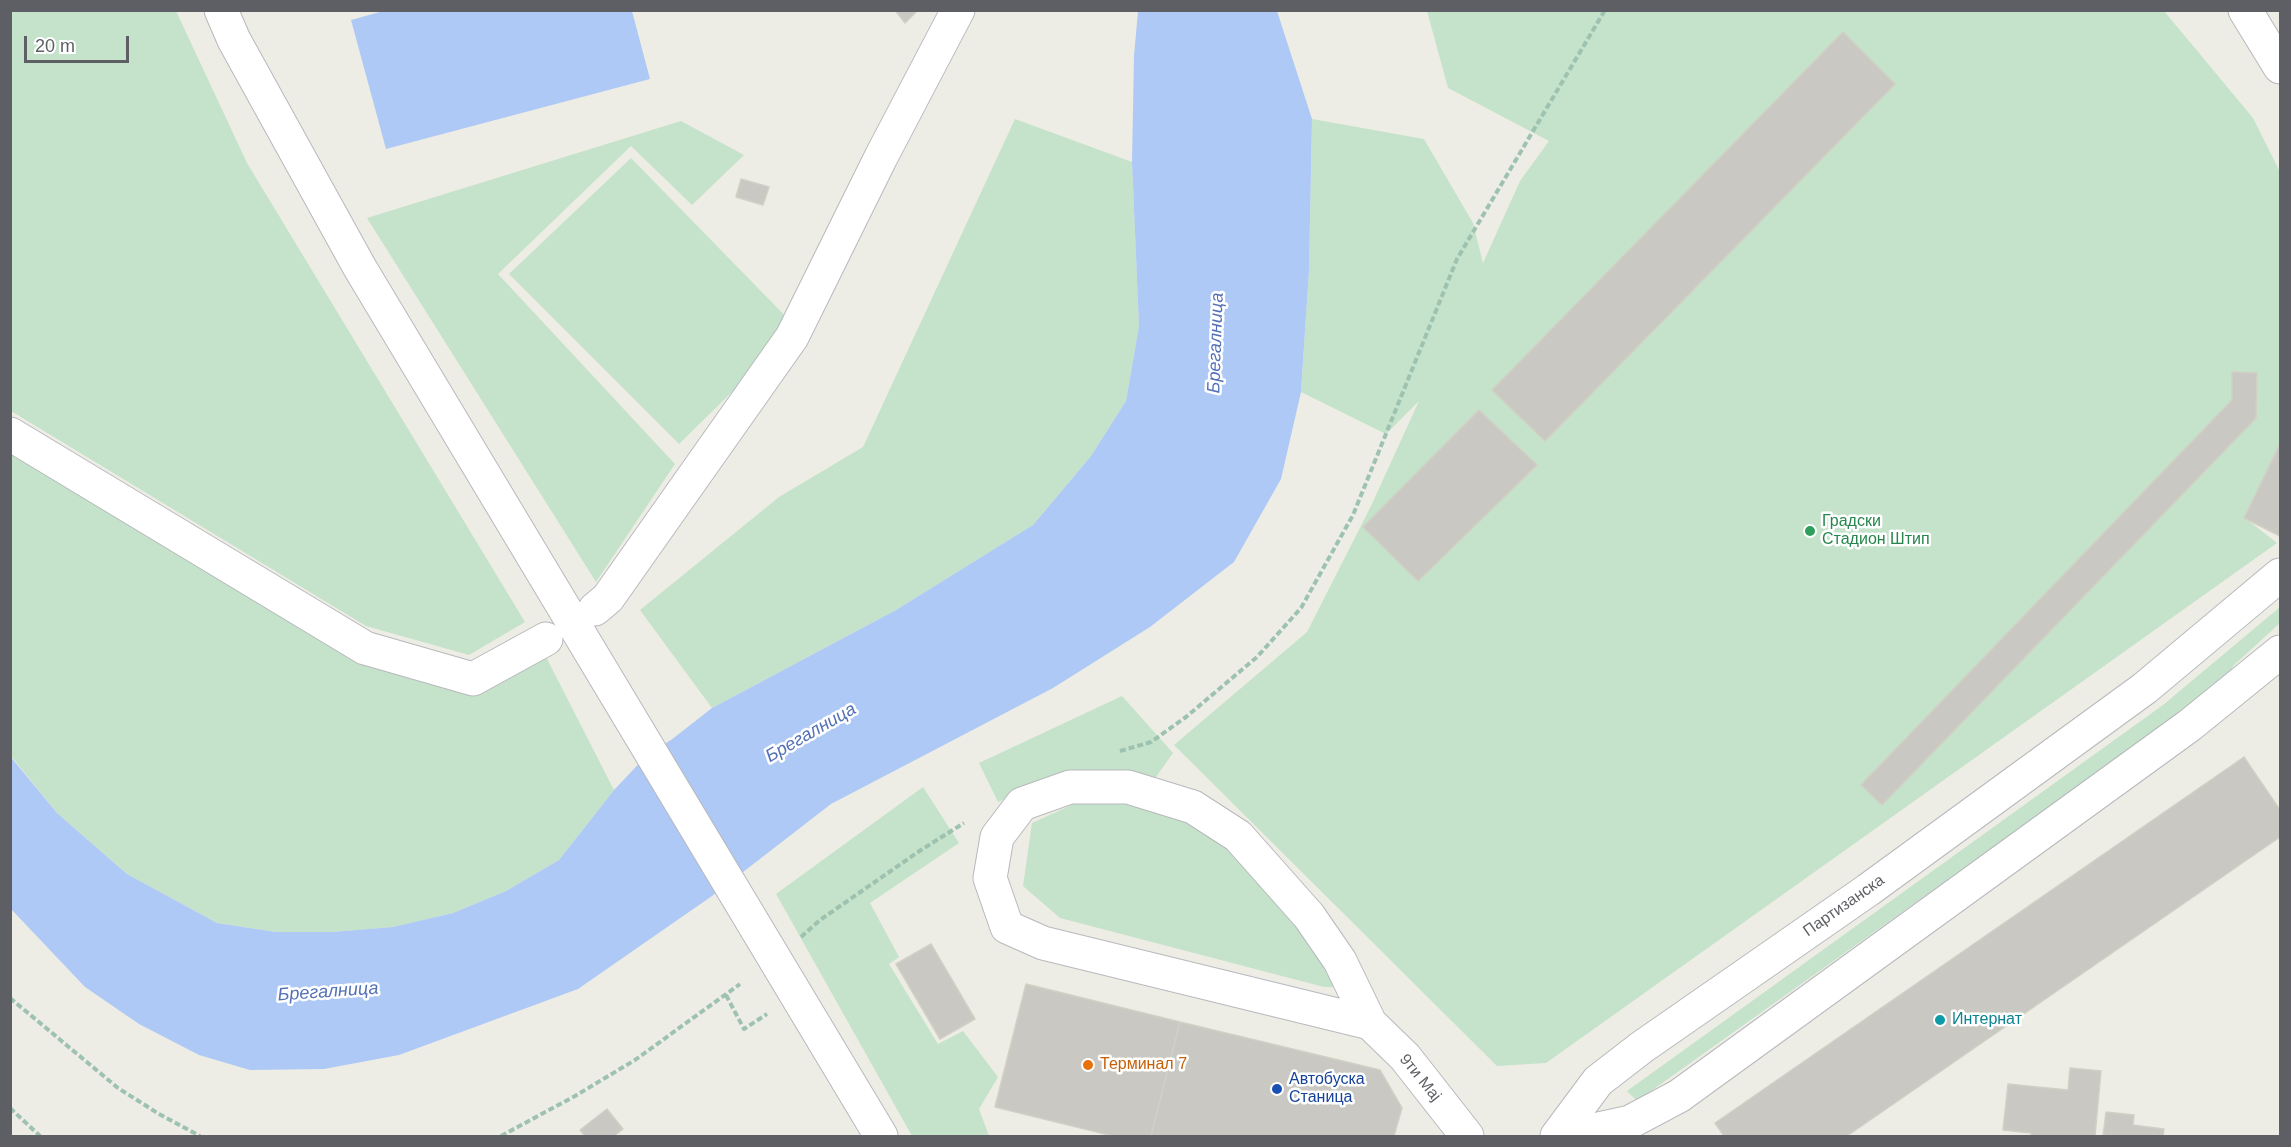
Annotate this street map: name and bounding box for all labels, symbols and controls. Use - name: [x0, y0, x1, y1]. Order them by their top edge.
- scale bar: [27, 24, 132, 62]
- text: 20 m: [35, 36, 75, 56]
- water label: Брегалница: [1203, 292, 1229, 394]
- place label: Градски Стадион Штип: [1822, 512, 1930, 550]
- marker: Градски Стадион Штип: [1803, 524, 1817, 538]
- water label: Брегалница: [762, 698, 860, 768]
- street label: Партизанска: [1800, 871, 1888, 941]
- water label: Брегалница: [277, 978, 379, 1006]
- place label: Интернат: [1952, 1010, 2022, 1030]
- marker: Интернат: [1933, 1013, 1947, 1027]
- street label: 9ти Мај: [1395, 1050, 1445, 1106]
- place label: Терминал 7: [1100, 1055, 1187, 1075]
- marker: Терминал 7: [1081, 1058, 1095, 1072]
- place label: Автобуска Станица: [1289, 1070, 1365, 1108]
- marker: Автобуска Станица: [1270, 1082, 1284, 1096]

